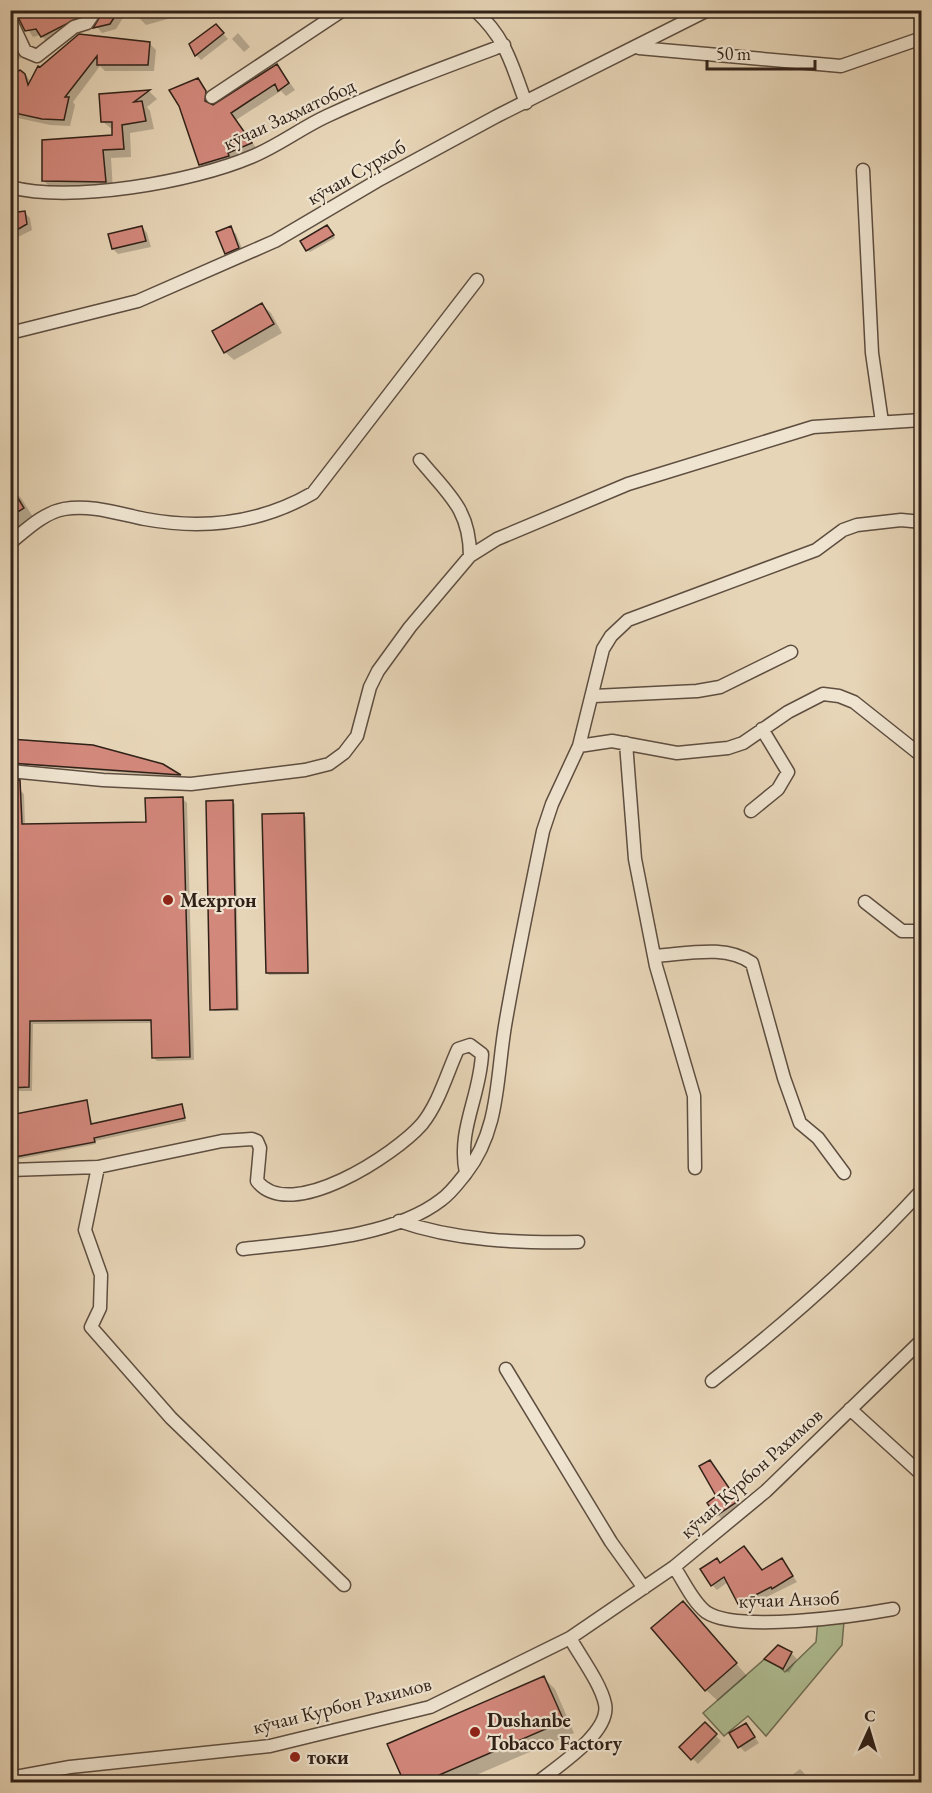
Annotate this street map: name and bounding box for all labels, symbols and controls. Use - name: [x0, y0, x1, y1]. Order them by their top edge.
- scale bar: [707, 33, 815, 71]
- text: 50 m: [716, 42, 751, 65]
- street label: кӯчаи Заҳматобод: [219, 72, 359, 156]
- street label: кӯчаи Сурхоб: [302, 133, 410, 211]
- place label: Мехргон: [180, 887, 257, 913]
- marker: Мехргон: [161, 893, 175, 907]
- street label: кӯчаи Курбон Рахимов: [674, 1402, 828, 1544]
- street label: кӯчаи Анзоб: [738, 1584, 840, 1614]
- street label: кӯчаи Курбон Рахимов: [250, 1670, 434, 1740]
- north arrow: [839, 1700, 899, 1760]
- text: С: [864, 1705, 876, 1726]
- place label: Dushanbe Tobacco Factory: [487, 1707, 622, 1756]
- marker: Dushanbe Tobacco Factory: [468, 1725, 482, 1739]
- place label: токи: [307, 1744, 349, 1770]
- marker: токи: [288, 1750, 302, 1764]

